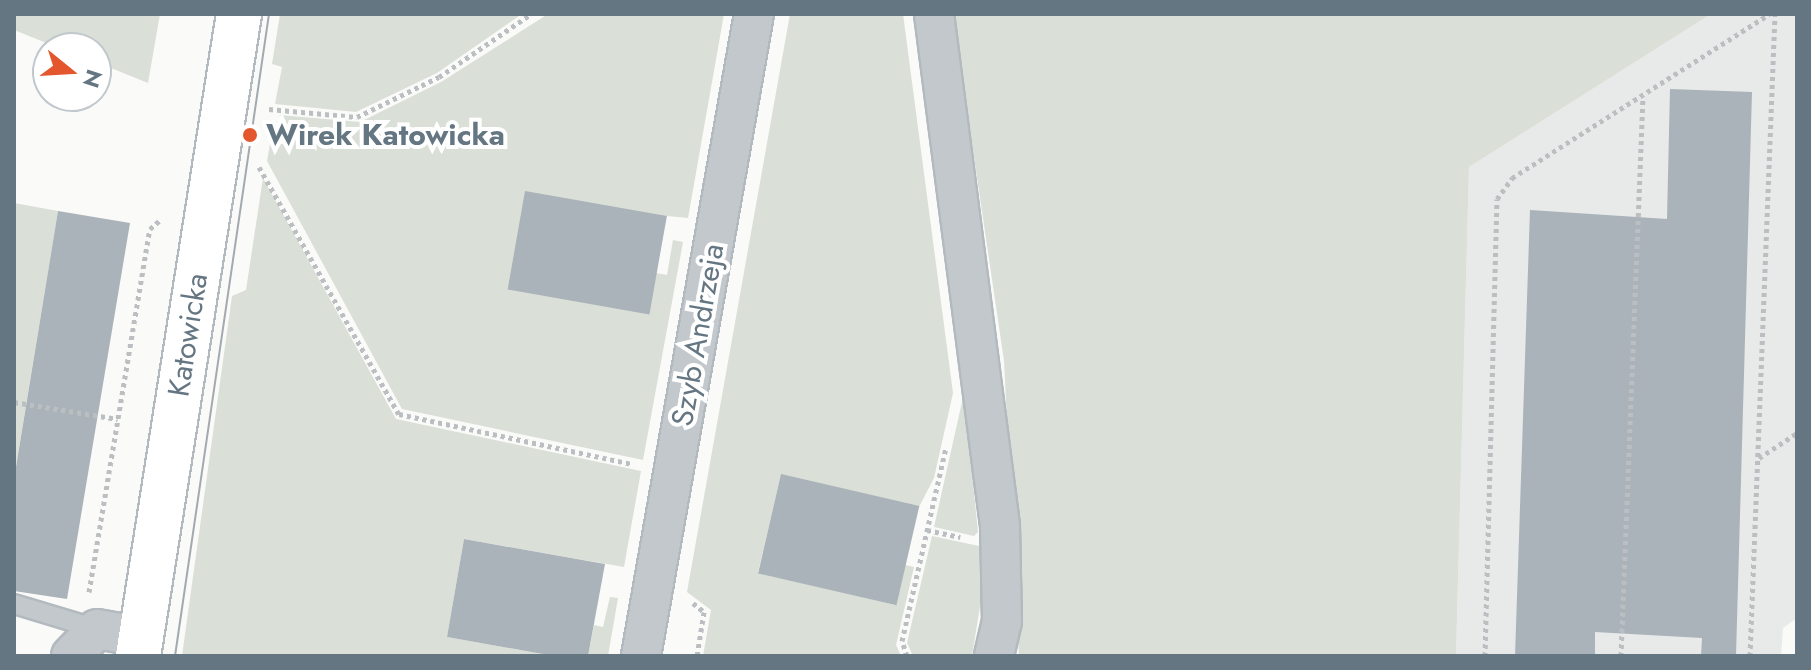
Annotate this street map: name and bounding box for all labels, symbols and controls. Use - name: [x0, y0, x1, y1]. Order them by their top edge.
- north arrow: [32, 32, 112, 112]
- text: N: [75, 66, 111, 92]
- place label: Wirek Katowicka: [266, 117, 505, 153]
- marker: Wirek Katowicka: [241, 126, 259, 144]
- street label: Szyb Andrzeja: [664, 241, 732, 429]
- street label: Katowicka: [160, 271, 216, 399]

